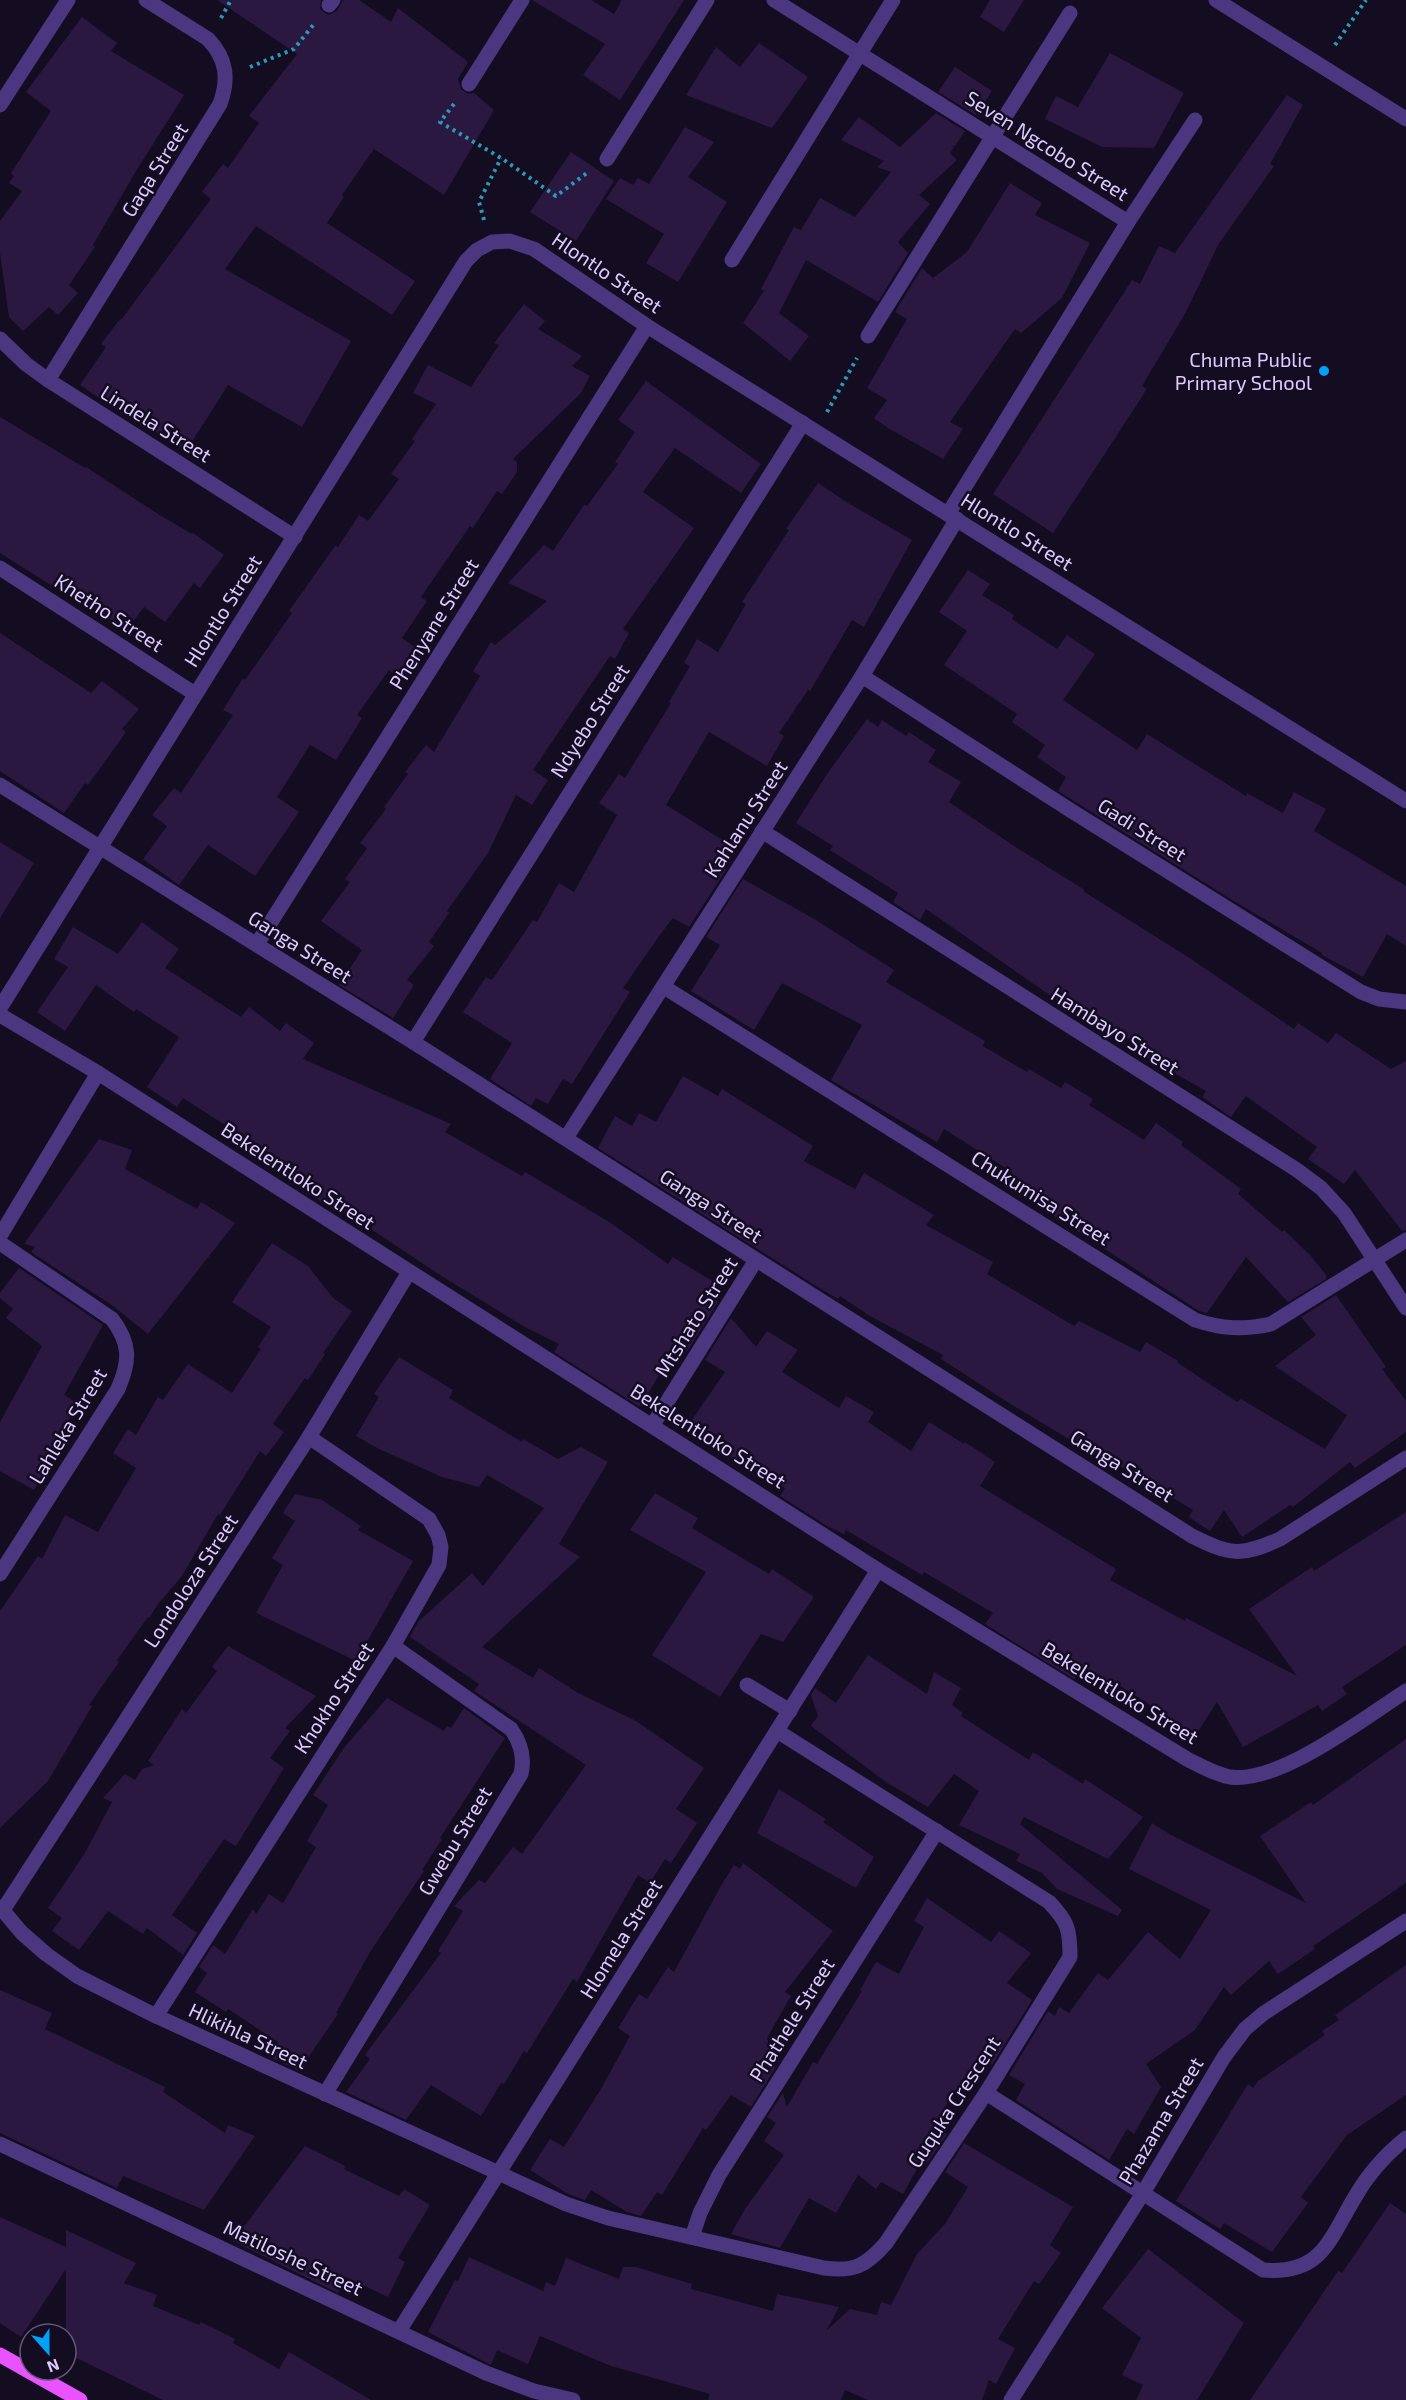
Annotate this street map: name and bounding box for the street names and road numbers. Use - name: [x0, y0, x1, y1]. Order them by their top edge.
- street label: Seven Ngcobo Street: [961, 85, 1134, 205]
- street label: Gaqa Street: [116, 118, 193, 221]
- street label: Hlontlo Street: [548, 227, 667, 318]
- street label: Lindela Street: [97, 380, 217, 467]
- street label: Hlontlo Street: [957, 487, 1078, 575]
- street label: Hlontlo Street: [178, 550, 266, 671]
- street label: Phenyane Street: [383, 553, 483, 693]
- street label: Khetho Street: [51, 568, 169, 656]
- street label: Ndyebo Street: [545, 659, 634, 782]
- street label: Kahlanu Street: [698, 755, 792, 881]
- street label: Gadi Street: [1094, 792, 1192, 866]
- street label: Ganga Street: [244, 905, 357, 988]
- street label: Hambayo Street: [1047, 981, 1184, 1079]
- street label: Bekelentloko Street: [217, 1117, 380, 1234]
- street label: Chukumisa Street: [967, 1145, 1116, 1250]
- street label: Ganga Street: [656, 1163, 768, 1247]
- street label: Mtshato Street: [649, 1252, 742, 1381]
- street label: Lahleka Street: [23, 1363, 111, 1488]
- street label: Bekelentloko Street: [627, 1378, 791, 1493]
- street label: Ganga Street: [1066, 1424, 1179, 1507]
- street label: Londoloza Street: [138, 1509, 243, 1652]
- street label: Bekelentloko Street: [1038, 1636, 1203, 1749]
- street label: Khokho Street: [288, 1637, 378, 1758]
- street label: Gwebu Street: [412, 1781, 496, 1899]
- street label: Hlomela Street: [574, 1874, 667, 2002]
- street label: Phathele Street: [744, 1953, 839, 2086]
- street label: Hlikihla Street: [185, 1997, 312, 2073]
- street label: Guquka Crescent: [902, 2031, 1005, 2172]
- street label: Phazama Street: [1113, 2052, 1208, 2188]
- street label: Matiloshe Street: [220, 2214, 367, 2300]

